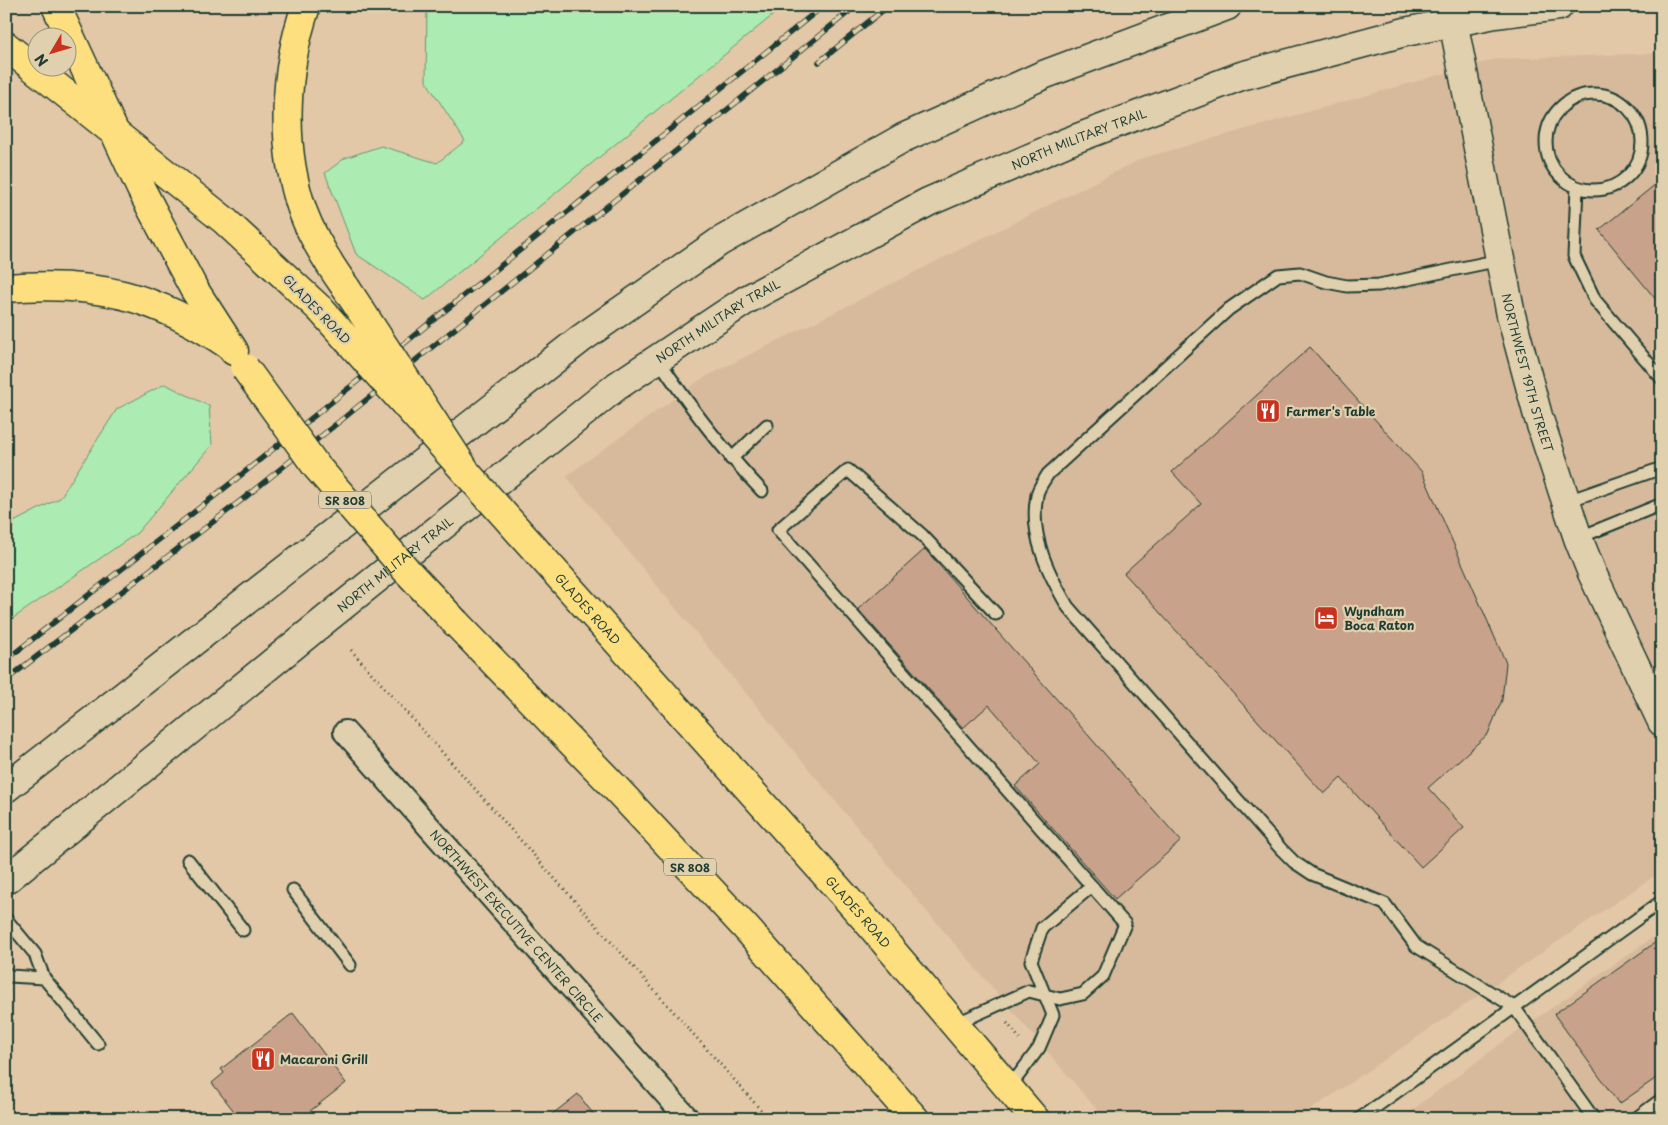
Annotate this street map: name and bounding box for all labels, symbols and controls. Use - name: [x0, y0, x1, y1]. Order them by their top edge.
- north arrow: [28, 28, 78, 78]
- text: N: [30, 49, 53, 71]
- street label: NORTH MILITARY TRAIL: [1008, 104, 1149, 174]
- street label: GLADES ROAD: [279, 270, 355, 348]
- street label: NORTH MILITARY TRAIL: [652, 274, 783, 367]
- street label: NORTHWEST 19TH STREET: [1498, 292, 1558, 455]
- restaurant icon: Farmer's Table: [1255, 398, 1281, 424]
- place label: Farmer's Table: [1286, 402, 1376, 420]
- road number: SR 808: [319, 492, 371, 508]
- street label: NORTH MILITARY TRAIL: [333, 512, 457, 616]
- street label: GLADES ROAD: [551, 569, 625, 649]
- place label: Wyndham Boca Raton: [1344, 602, 1414, 634]
- hotel icon: Wyndham Boca Raton: [1313, 605, 1339, 631]
- street label: NORTHWEST EXECUTIVE CENTER CIRCLE: [426, 825, 607, 1026]
- road number: SR 808: [664, 859, 716, 876]
- street label: GLADES ROAD: [821, 872, 895, 952]
- restaurant icon: Macaroni Grill: [250, 1046, 276, 1072]
- place label: Macaroni Grill: [280, 1050, 368, 1068]

